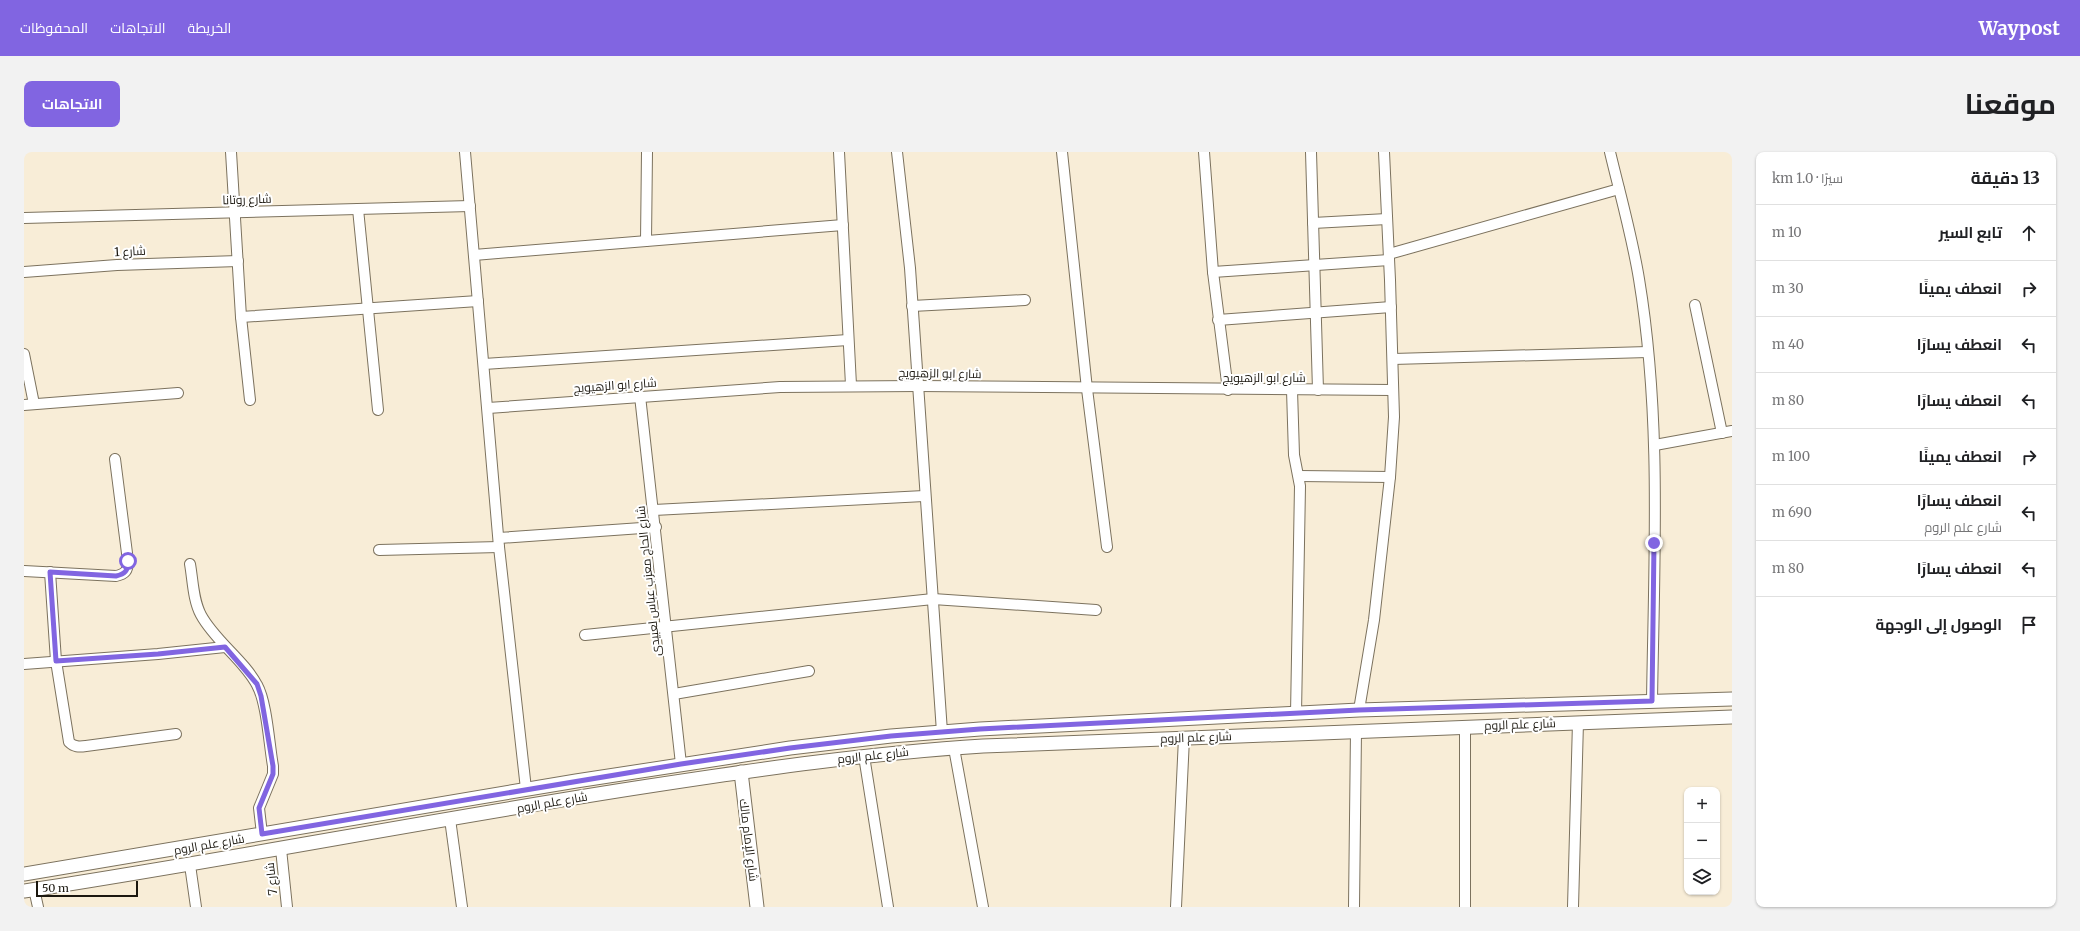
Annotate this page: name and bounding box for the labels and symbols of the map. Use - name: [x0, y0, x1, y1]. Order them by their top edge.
- street label: شارع روتانا: [222, 191, 272, 208]
- street label: شارع 1: [114, 243, 146, 260]
- street label: شارع ابو الزهيويج: [898, 365, 982, 382]
- street label: شارع ابو الزهيويج: [1222, 370, 1306, 386]
- street label: شارع ابو الزهيويج: [573, 375, 657, 396]
- street label: شارع الحاج معزب عباس لعبيدى: [633, 505, 664, 657]
- route end: [1645, 534, 1663, 552]
- route start: [119, 552, 137, 570]
- street label: شارع علم الروم: [1484, 715, 1556, 734]
- street label: شارع علم الروم: [1160, 728, 1232, 747]
- street label: شارع علم الروم: [837, 744, 910, 767]
- street label: شارع علم الروم: [515, 788, 589, 817]
- street label: شارع الإمام مالك: [736, 798, 762, 882]
- street label: شارع علم الروم: [172, 830, 246, 859]
- street label: شارع 7: [262, 862, 281, 896]
- scale bar: [36, 879, 138, 898]

